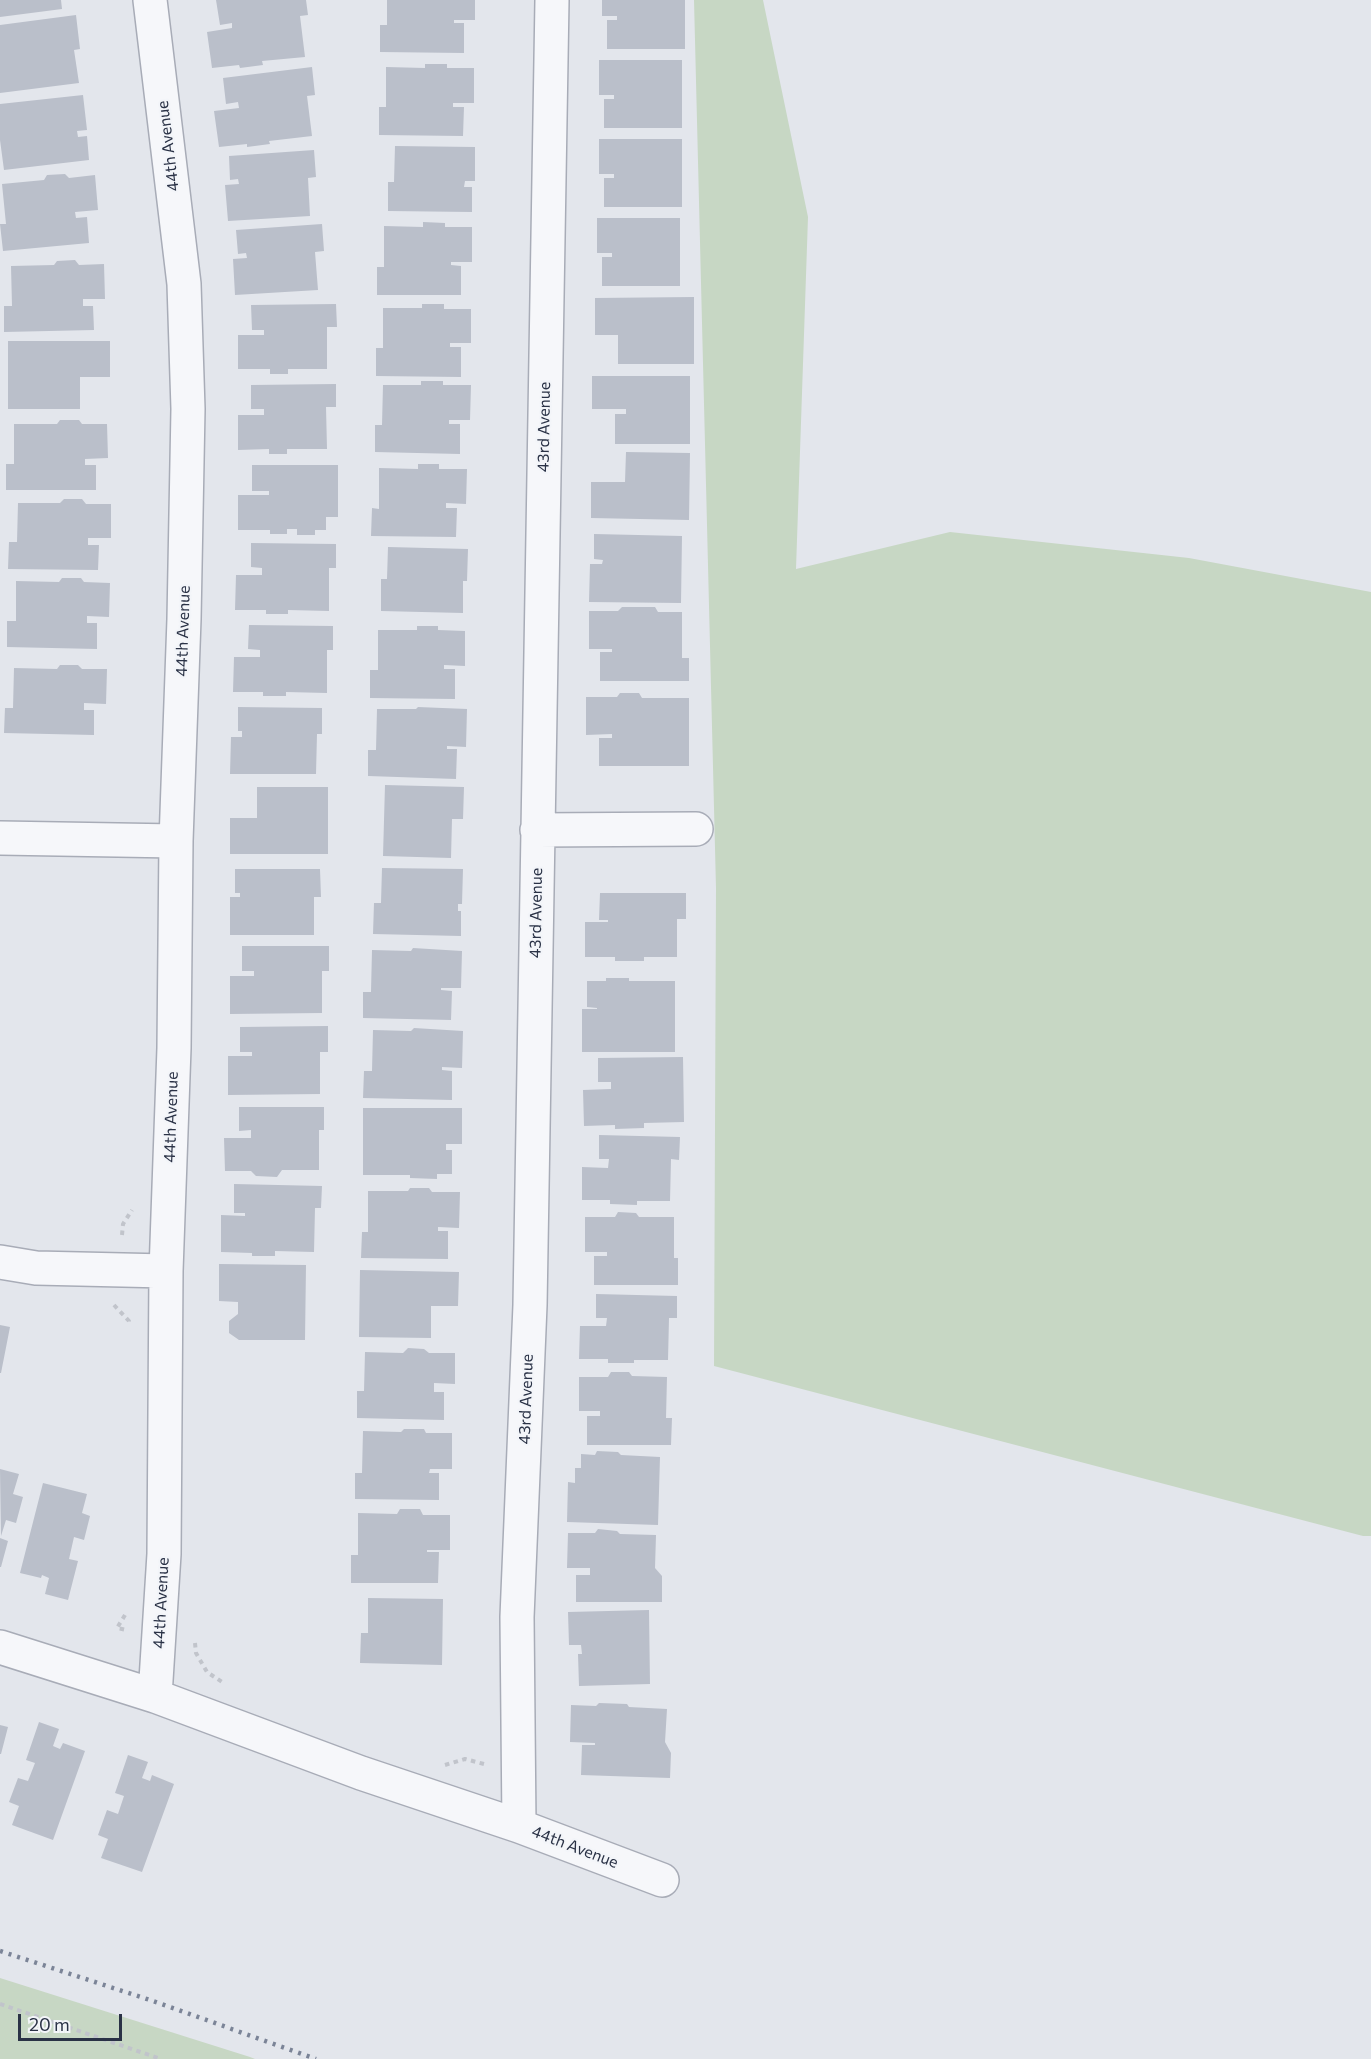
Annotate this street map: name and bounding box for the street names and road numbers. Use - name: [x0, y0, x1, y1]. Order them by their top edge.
- street label: 44th Avenue: [153, 100, 183, 192]
- street label: 43rd Avenue: [534, 382, 554, 472]
- street label: 44th Avenue: [172, 585, 194, 677]
- street label: 43rd Avenue: [526, 868, 546, 958]
- street label: 44th Avenue: [160, 1071, 182, 1163]
- street label: 43rd Avenue: [515, 1353, 537, 1445]
- street label: 44th Avenue: [149, 1557, 173, 1649]
- street label: 44th Avenue: [529, 1822, 621, 1872]

